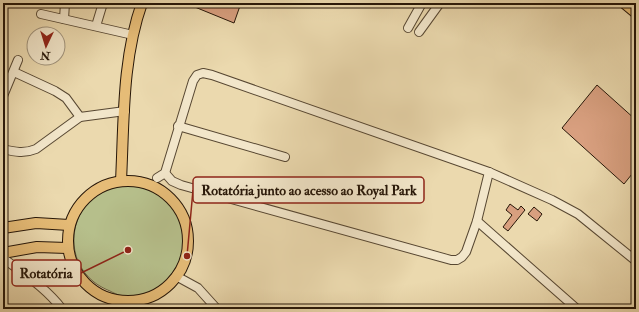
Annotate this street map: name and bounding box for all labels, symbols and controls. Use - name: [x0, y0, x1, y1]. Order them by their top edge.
- north arrow: [26, 26, 66, 66]
- text: N: [39, 49, 52, 62]
- callout: Rotatória junto ao acesso ao Royal Park: [193, 177, 424, 203]
- text: Rotatória junto ao acesso ao Royal Park: [201, 182, 417, 200]
- callout: Rotatória: [12, 260, 81, 286]
- text: Rotatória: [20, 265, 74, 282]

